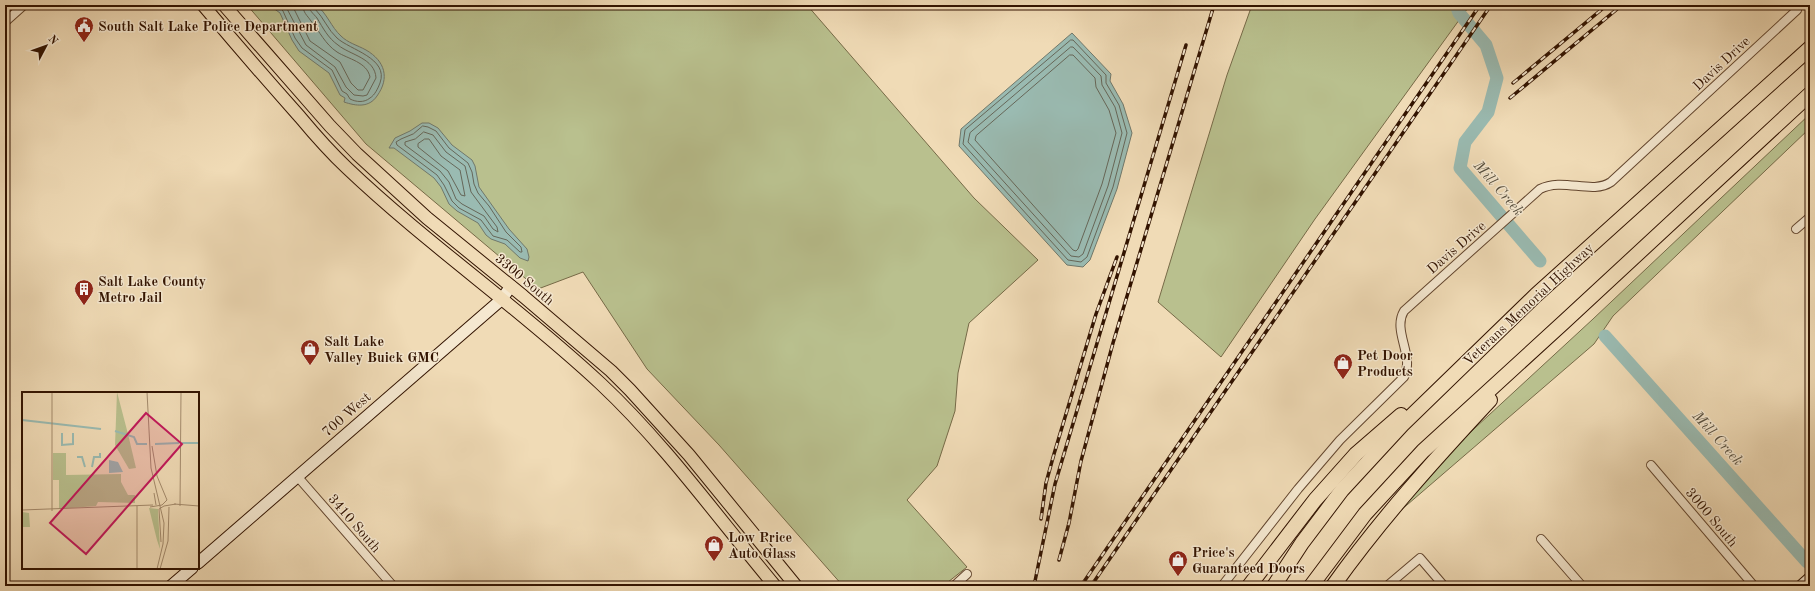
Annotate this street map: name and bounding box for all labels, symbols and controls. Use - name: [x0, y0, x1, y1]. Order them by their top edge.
- public building icon: South Salt Lake Police Department: [73, 15, 95, 43]
- place label: South Salt Lake Police Department: [98, 20, 318, 34]
- north arrow: [26, 26, 66, 66]
- text: N: [46, 34, 60, 48]
- street label: Davis Drive: [1690, 34, 1753, 93]
- water label: Mill Creek: [1469, 158, 1526, 219]
- street label: Davis Drive: [1425, 219, 1489, 277]
- street label: Veterans Memorial Highway: [1461, 240, 1597, 369]
- street label: 3300 South: [492, 251, 557, 309]
- place label: Salt Lake County Metro Jail: [98, 275, 206, 305]
- building icon: Salt Lake County Metro Jail: [73, 278, 95, 306]
- place label: Salt Lake Valley Buick GMC: [324, 335, 439, 365]
- shop icon: Salt Lake Valley Buick GMC: [299, 338, 321, 366]
- place label: Pet Door Products: [1357, 349, 1413, 379]
- shop icon: Pet Door Products: [1332, 352, 1354, 380]
- street label: 700 West: [320, 390, 374, 439]
- inset map: [22, 392, 199, 569]
- water label: Mill Creek: [1688, 408, 1745, 469]
- street label: 3000 South: [1683, 486, 1740, 550]
- street label: 3410 South: [325, 492, 383, 556]
- place label: Low Price Auto Glass: [728, 531, 796, 561]
- shop icon: Low Price Auto Glass: [703, 534, 725, 562]
- place label: Price's Guaranteed Doors: [1192, 546, 1305, 576]
- shop icon: Price's Guaranteed Doors: [1167, 549, 1189, 577]

